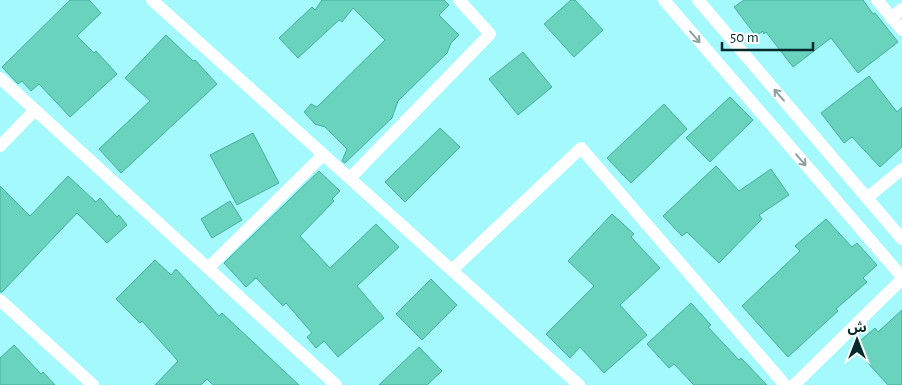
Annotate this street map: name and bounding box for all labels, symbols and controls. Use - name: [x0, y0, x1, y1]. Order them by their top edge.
- scale bar: [722, 20, 813, 52]
- one-way arrow: [690, 30, 701, 43]
- text: 50 m: [730, 30, 759, 45]
- one-way arrow: [774, 89, 785, 102]
- one-way arrow: [796, 153, 807, 166]
- north arrow: [832, 315, 882, 365]
- text: ش: [847, 321, 867, 335]

